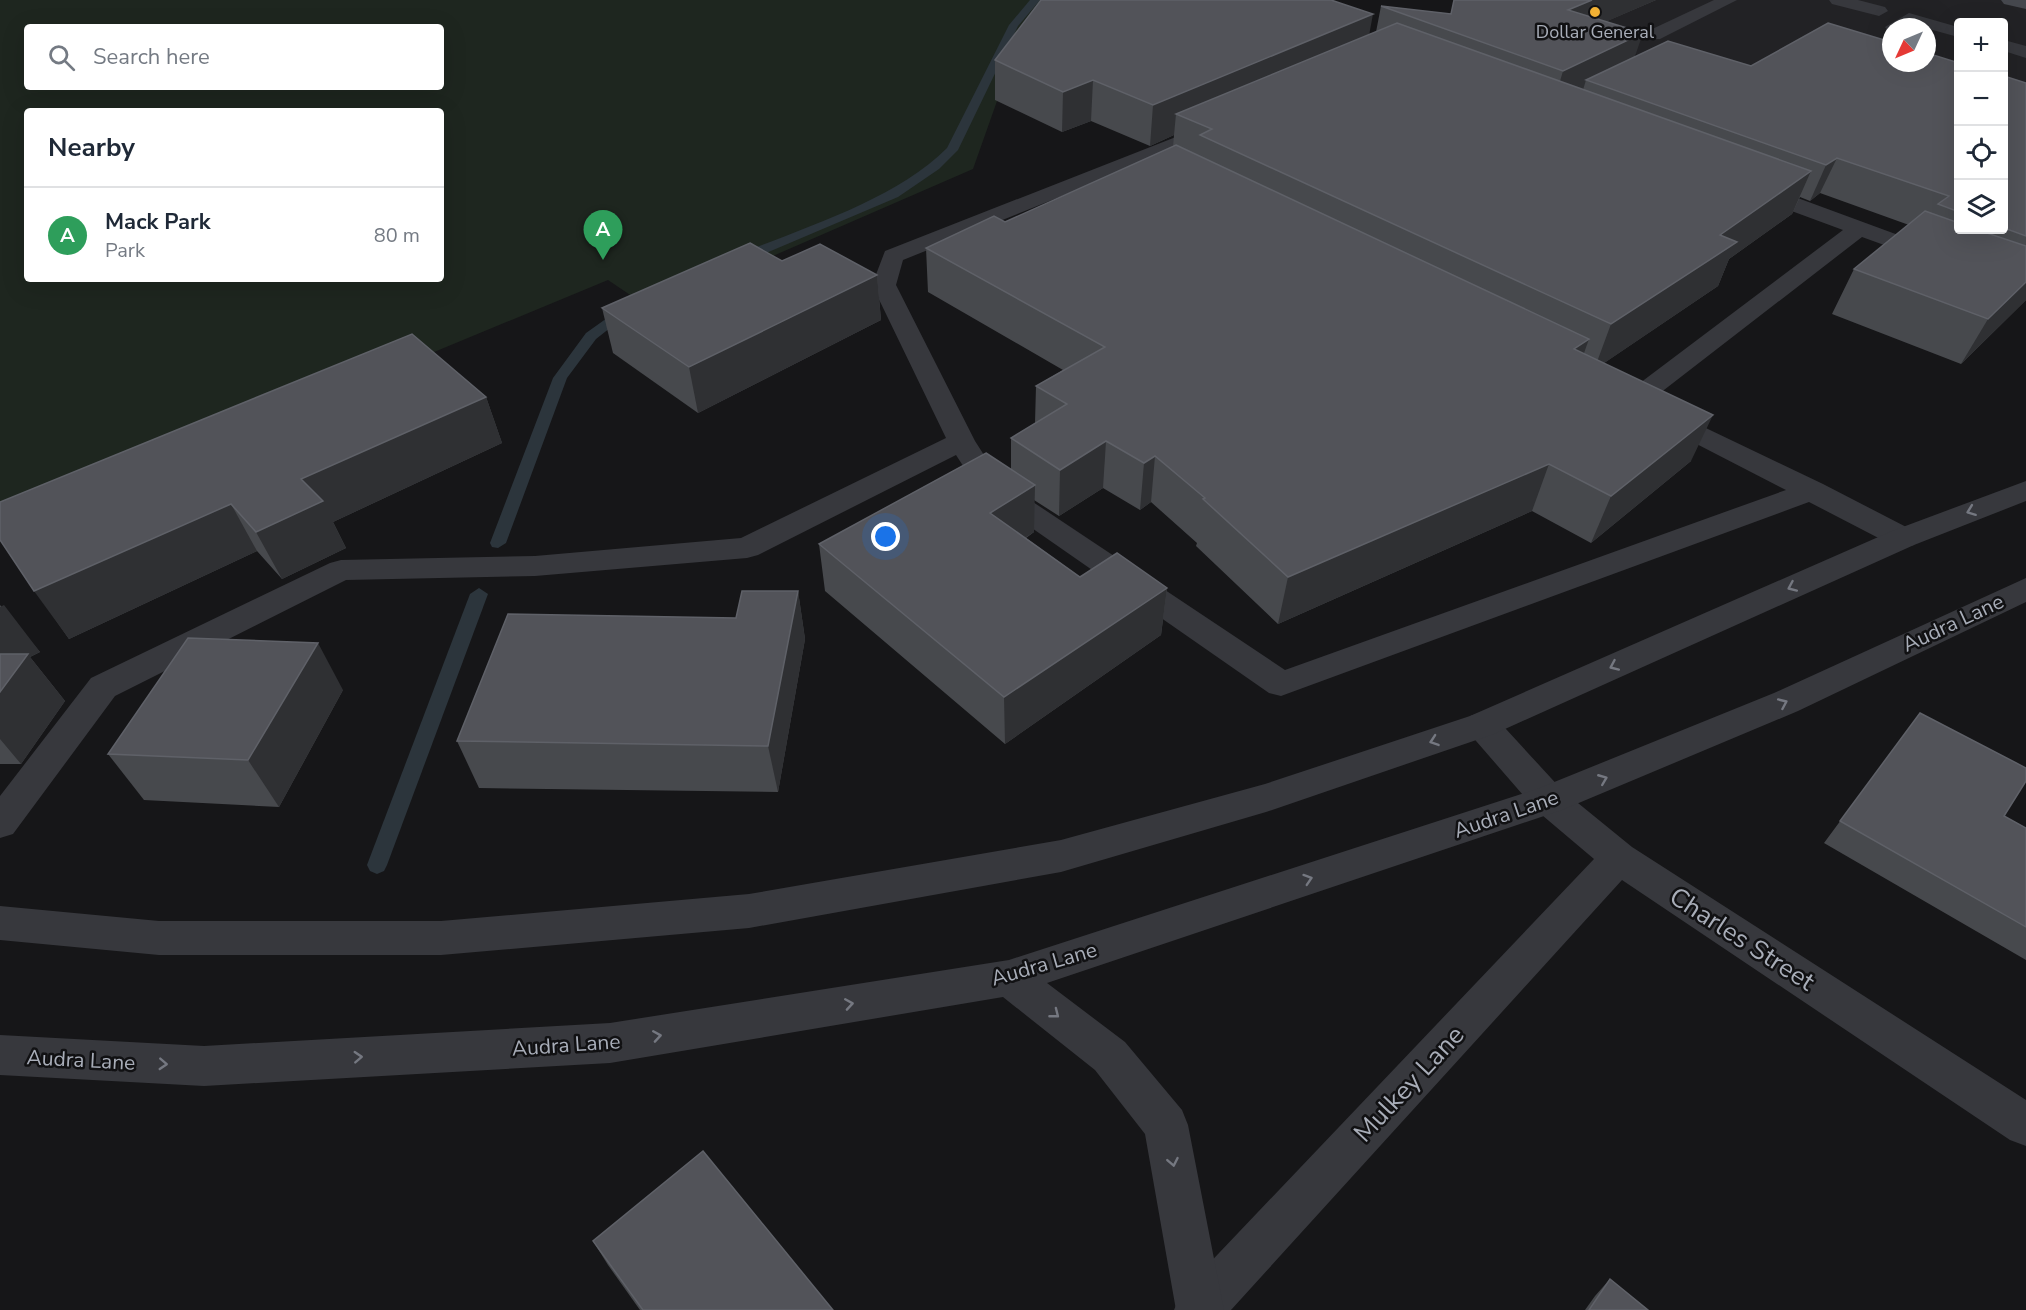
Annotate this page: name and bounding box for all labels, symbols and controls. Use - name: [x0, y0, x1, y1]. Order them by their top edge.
- marker: Dollar General: [1588, 5, 1602, 19]
- north arrow: [1882, 18, 1936, 72]
- map controls: [1954, 18, 2008, 234]
- button: +: [1954, 18, 2008, 72]
- place label: Dollar General: [1536, 20, 1655, 44]
- search box: [24, 24, 444, 90]
- icon: search: [45, 41, 78, 74]
- text: Search here: [93, 42, 210, 72]
- button: −: [1954, 72, 2008, 126]
- button: locate: [1954, 126, 2008, 180]
- text: Nearby: [48, 130, 135, 165]
- button: layers: [1954, 180, 2008, 234]
- text: Mack Park: [105, 207, 211, 237]
- pin: A: [584, 210, 622, 260]
- text: A: [60, 222, 75, 249]
- text: 80 m: [374, 222, 420, 249]
- text: Park: [105, 237, 145, 264]
- one-way arrow: [1967, 504, 1978, 516]
- your location: [871, 522, 900, 551]
- one-way arrow: [1787, 580, 1798, 592]
- street label: Audra Lane: [1898, 587, 2008, 659]
- one-way arrow: [1609, 659, 1620, 671]
- one-way arrow: [1776, 699, 1787, 711]
- one-way arrow: [1429, 734, 1440, 747]
- one-way arrow: [1597, 774, 1608, 786]
- street label: Audra Lane: [1450, 783, 1562, 845]
- one-way arrow: [1302, 874, 1313, 887]
- street label: Charles Street: [1662, 879, 1822, 1000]
- street label: Audra Lane: [988, 936, 1100, 992]
- one-way arrow: [845, 999, 854, 1011]
- one-way arrow: [1049, 1006, 1060, 1017]
- street label: Mulkey Lane: [1346, 1018, 1472, 1150]
- street label: Audra Lane: [511, 1027, 621, 1063]
- one-way arrow: [652, 1030, 662, 1042]
- street label: Audra Lane: [26, 1043, 136, 1077]
- one-way arrow: [354, 1051, 363, 1064]
- one-way arrow: [159, 1057, 168, 1070]
- one-way arrow: [1166, 1156, 1179, 1166]

